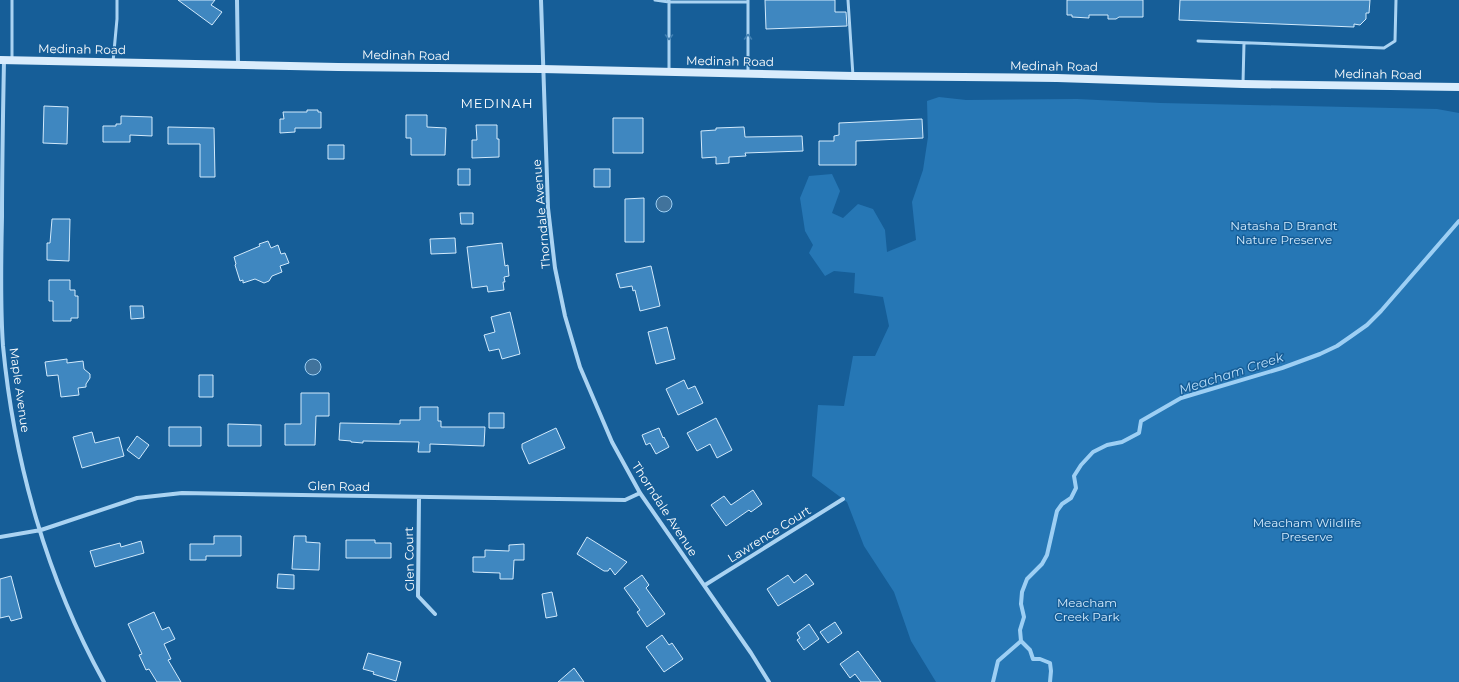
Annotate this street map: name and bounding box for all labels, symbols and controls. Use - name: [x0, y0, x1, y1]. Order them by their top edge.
- one-way arrow: [665, 34, 673, 40]
- one-way arrow: [744, 34, 752, 40]
- street label: Medinah Road: [38, 41, 126, 57]
- street label: Medinah Road: [362, 47, 450, 63]
- street label: Medinah Road: [686, 53, 774, 69]
- street label: Medinah Road: [1010, 58, 1098, 74]
- street label: Medinah Road: [1334, 66, 1422, 82]
- district label: MEDINAH: [460, 95, 534, 111]
- street label: Thorndale Avenue: [529, 159, 553, 269]
- park label: Natasha D Brandt Nature Preserve: [1230, 218, 1338, 247]
- street label: Maple Avenue: [7, 347, 33, 433]
- water label: Meacham Creek: [1177, 348, 1286, 397]
- street label: Thorndale Avenue: [629, 459, 701, 559]
- street label: Glen Road: [308, 478, 370, 494]
- street label: Lawrence Court: [725, 502, 814, 566]
- park label: Meacham Wildlife Preserve: [1253, 515, 1361, 544]
- street label: Glen Court: [401, 526, 417, 591]
- park label: Meacham Creek Park: [1054, 595, 1121, 624]

